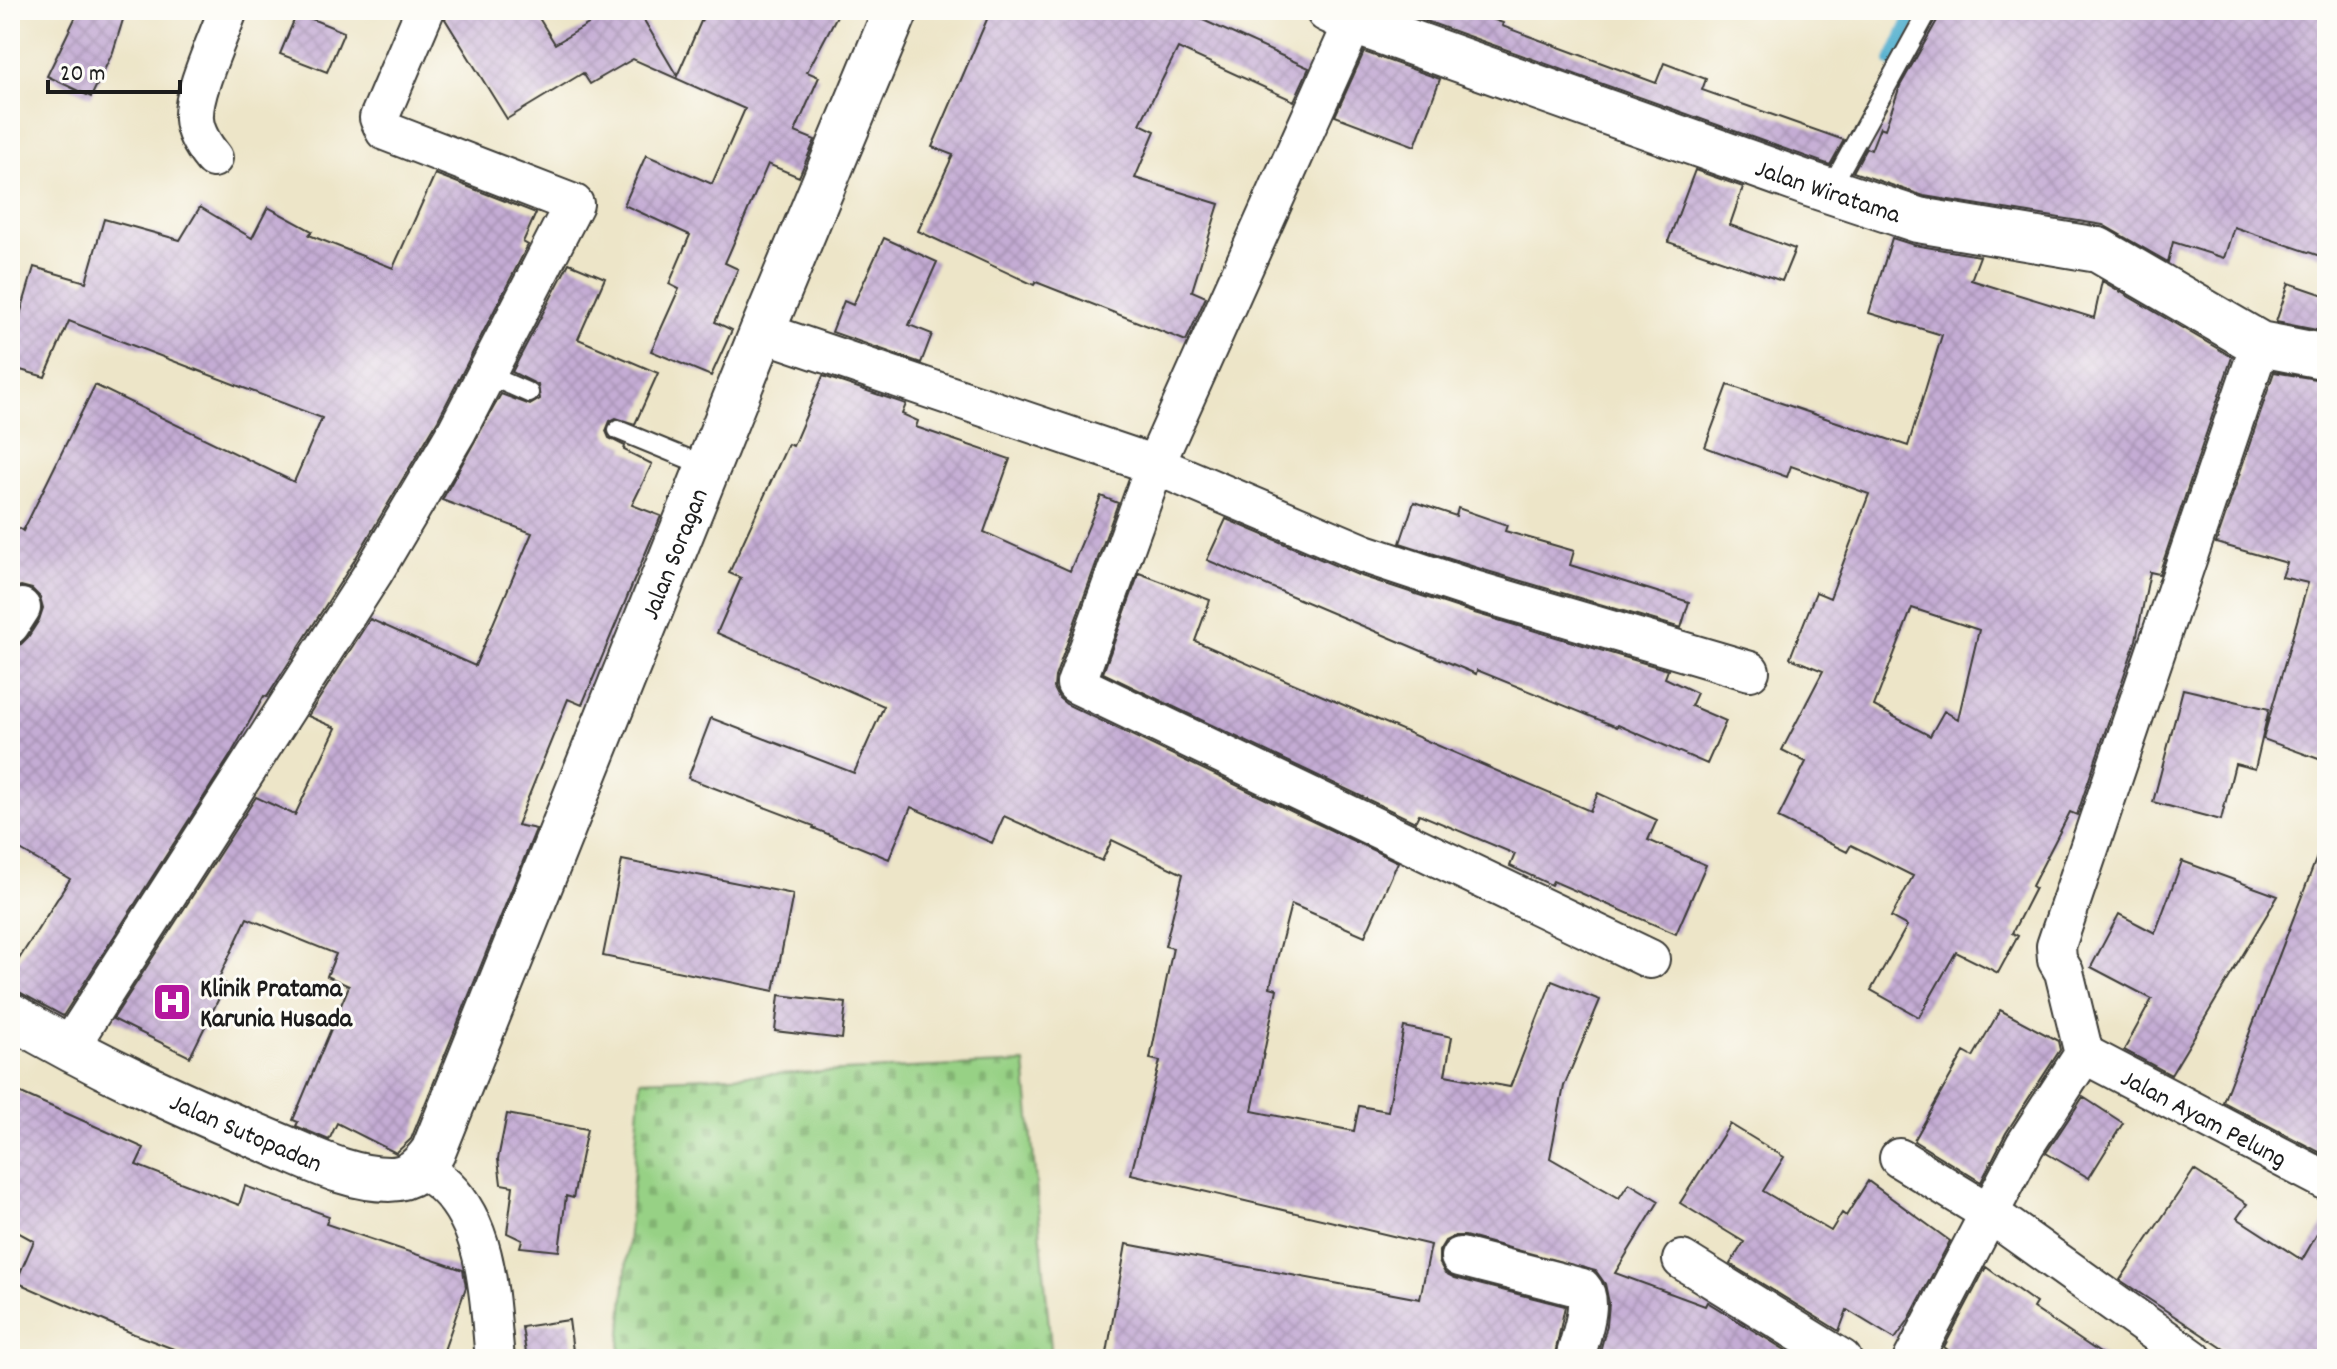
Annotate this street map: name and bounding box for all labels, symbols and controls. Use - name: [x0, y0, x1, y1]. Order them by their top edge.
- scale bar: [48, 44, 180, 94]
- text: 20 m: [60, 58, 106, 92]
- street label: Jalan Wiratama: [1749, 151, 1906, 235]
- street label: Jalan Soragan: [633, 483, 719, 626]
- place label: Klinik Pratama Karunia Husada: [200, 972, 353, 1039]
- hospital icon: Klinik Pratama Karunia Husada: [151, 981, 193, 1023]
- street label: Jalan Ayam Pelung: [2113, 1061, 2293, 1179]
- street label: Jalan Sutopadan: [163, 1085, 327, 1184]

